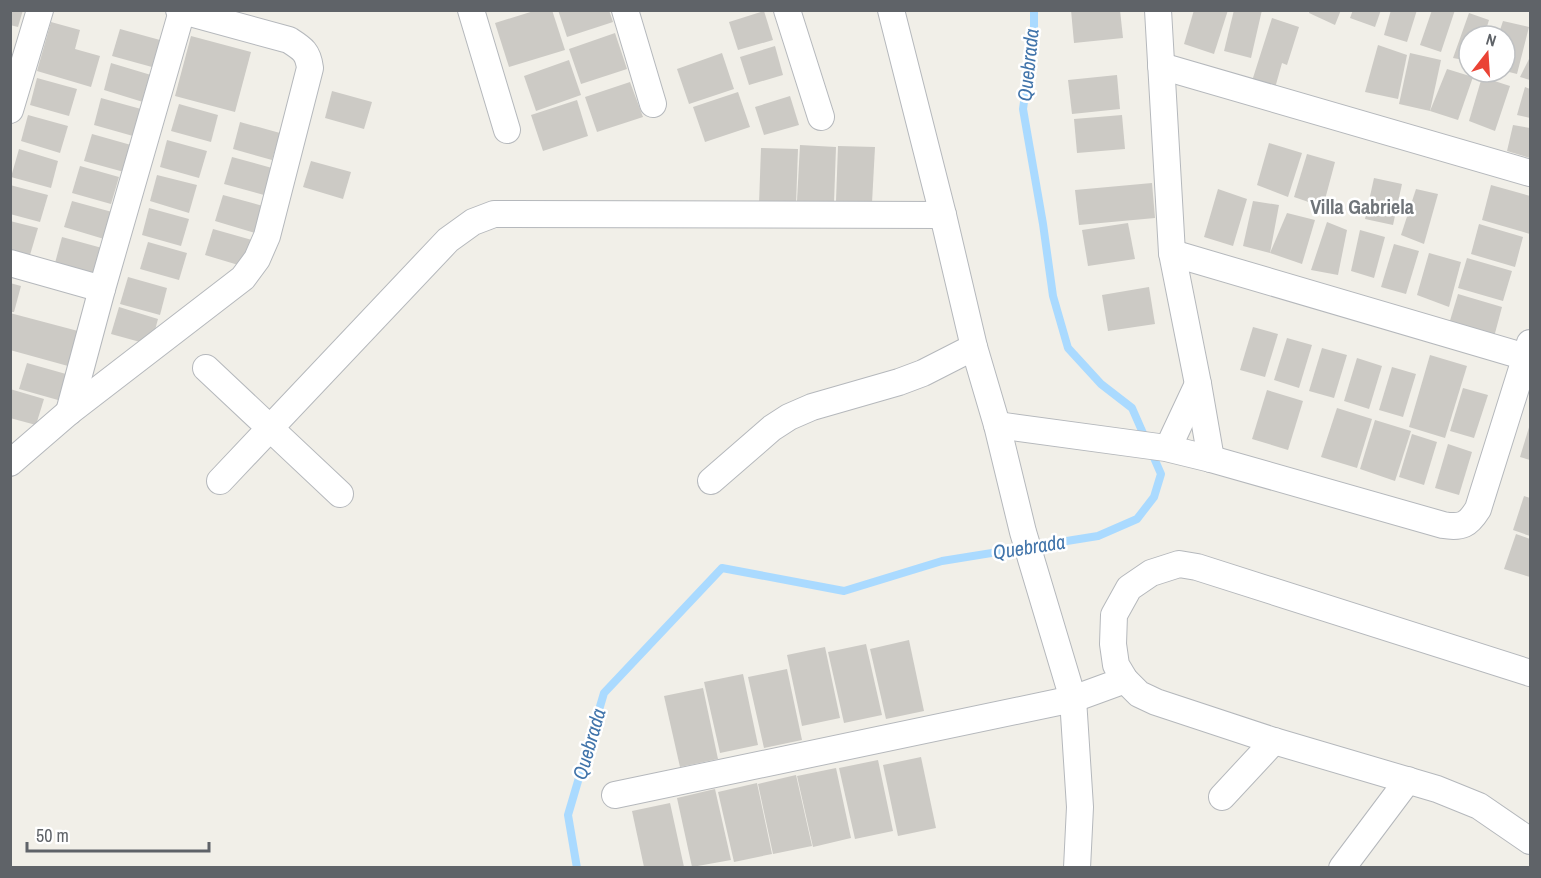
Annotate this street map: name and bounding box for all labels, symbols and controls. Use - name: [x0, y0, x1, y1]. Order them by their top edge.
- north arrow: [1457, 24, 1517, 84]
- water label: Quebrada: [1010, 27, 1045, 103]
- text: N: [1484, 28, 1499, 52]
- district label: Villa Gabriela: [1310, 193, 1414, 220]
- water label: Quebrada: [991, 527, 1067, 566]
- water label: Quebrada: [565, 705, 612, 783]
- scale bar: [27, 815, 208, 853]
- text: 50 m: [36, 823, 69, 848]

